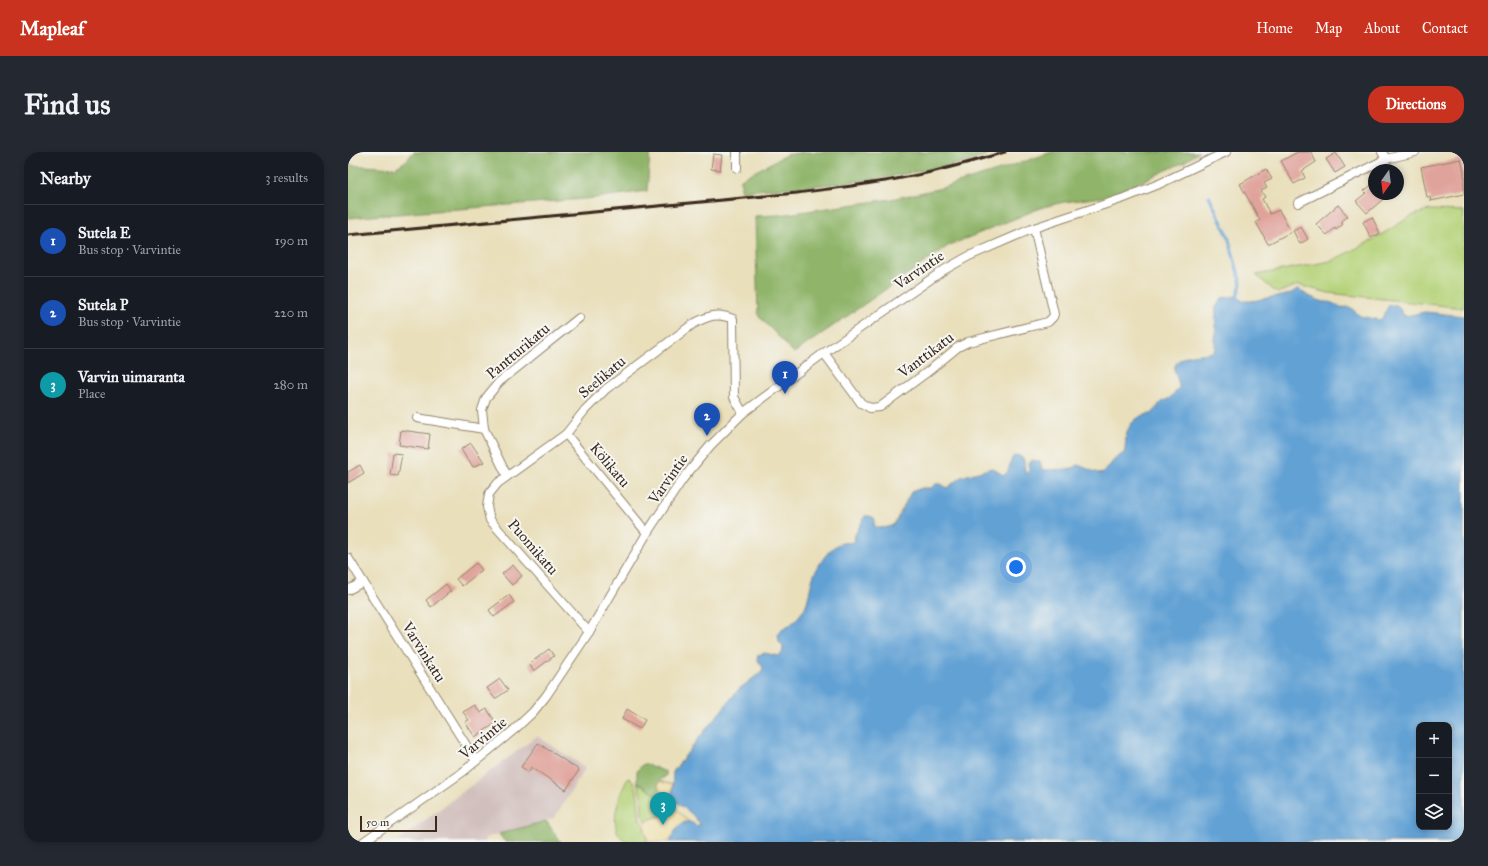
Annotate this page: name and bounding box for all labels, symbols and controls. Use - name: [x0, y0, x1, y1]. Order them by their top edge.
- text: Mapleaf: [20, 17, 84, 40]
- text: Home: [1256, 20, 1293, 37]
- text: Map: [1315, 20, 1342, 37]
- text: About: [1364, 20, 1400, 37]
- text: Contact: [1422, 20, 1468, 37]
- button: Directions: [1368, 86, 1464, 123]
- text: Find us: [24, 87, 110, 122]
- north arrow: [1368, 164, 1404, 200]
- text: Nearby: [40, 168, 91, 189]
- text: 3 results: [265, 170, 308, 186]
- text: Sutela E: [78, 224, 131, 242]
- text: 1: [50, 233, 56, 249]
- text: 190 m: [275, 233, 308, 249]
- text: Bus stop · Varvintie: [78, 242, 181, 258]
- street label: Varvintie: [890, 247, 947, 294]
- text: Sutela P: [78, 296, 128, 314]
- text: 2: [50, 305, 56, 321]
- text: 220 m: [274, 305, 308, 321]
- text: Bus stop · Varvintie: [78, 314, 181, 330]
- street label: Pantturikatu: [482, 319, 554, 383]
- street label: Vanttikatu: [894, 328, 957, 382]
- street label: Seelikatu: [575, 352, 629, 402]
- pin: 1: [772, 361, 798, 394]
- text: Varvin uimaranta: [78, 368, 185, 386]
- text: 3: [50, 377, 56, 393]
- text: 280 m: [273, 377, 308, 393]
- text: Place: [78, 386, 105, 402]
- pin: 2: [694, 403, 720, 436]
- street label: Kölikatu: [586, 439, 634, 491]
- street label: Varvintie: [644, 451, 692, 508]
- street label: Puomikatu: [504, 516, 562, 578]
- your location: [1006, 557, 1026, 577]
- street label: Varvinkatu: [398, 618, 450, 685]
- street label: Varvintie: [455, 713, 510, 764]
- map controls: [1416, 722, 1452, 830]
- button: +: [1416, 722, 1452, 758]
- button: −: [1416, 758, 1452, 794]
- pin: 3: [650, 792, 676, 825]
- button: layers: [1416, 794, 1452, 830]
- scale bar: [360, 814, 437, 833]
- text: 50 m: [366, 816, 389, 829]

